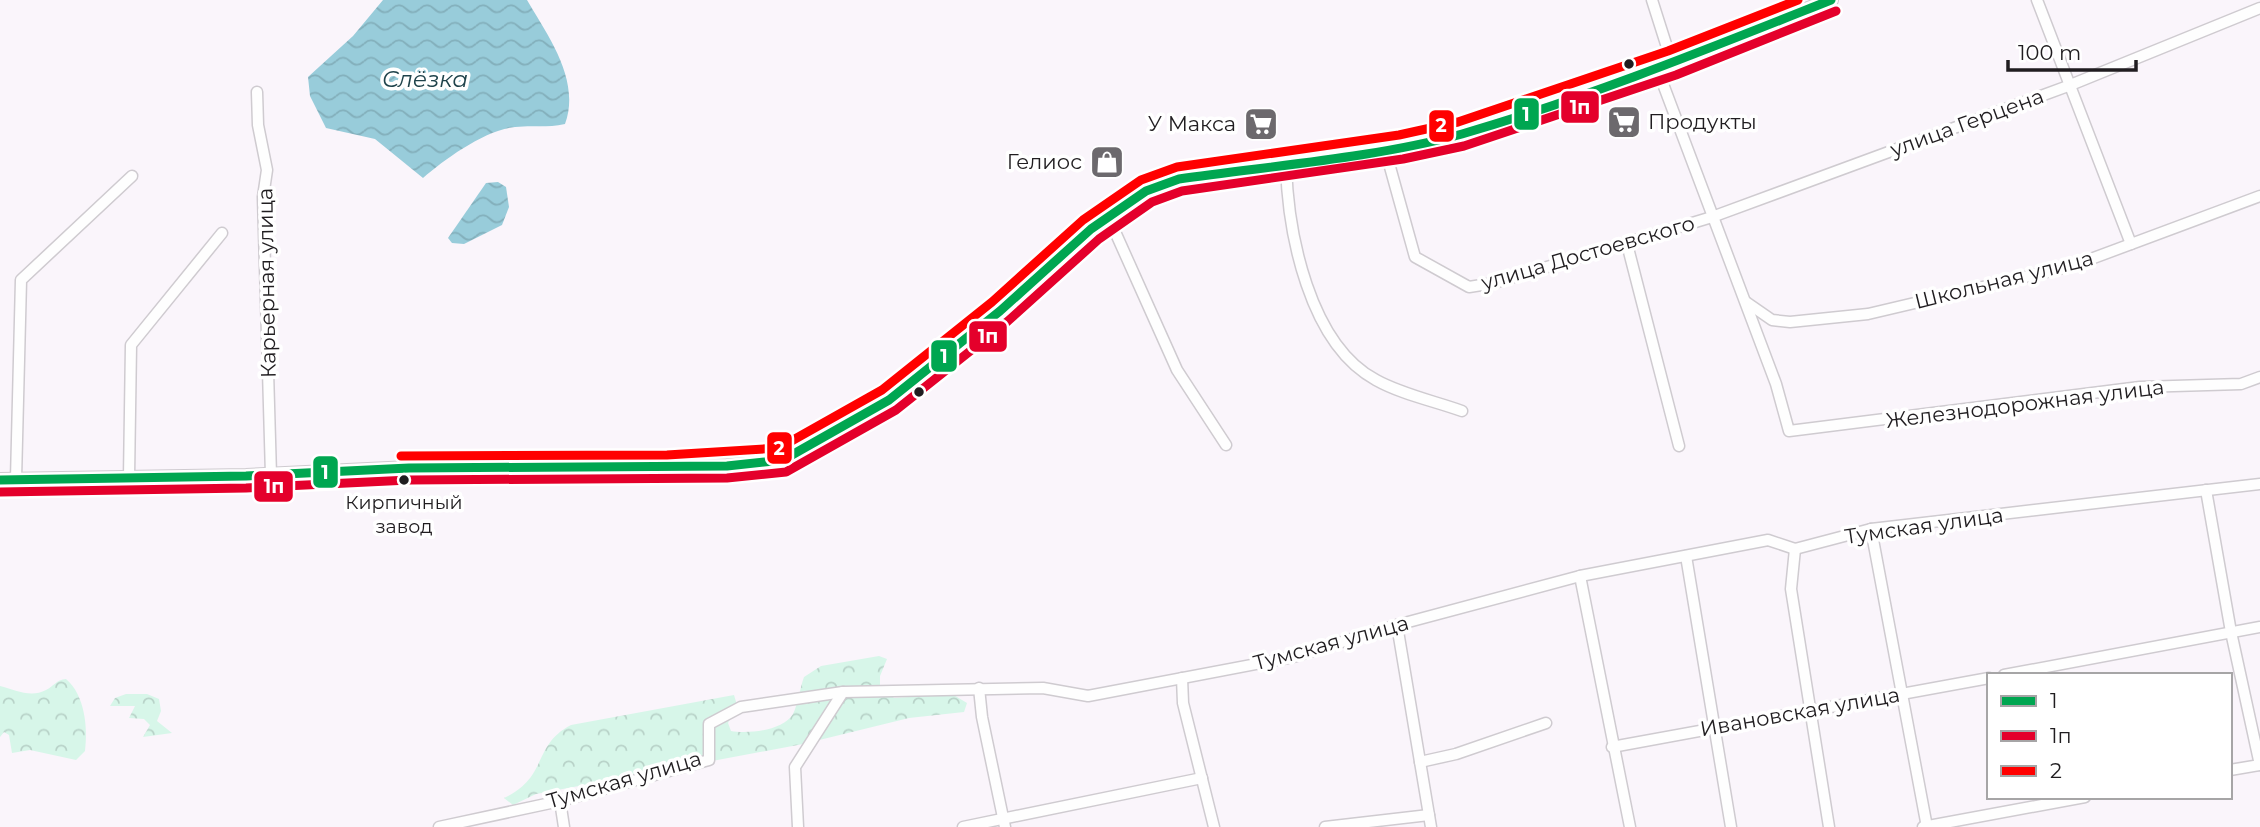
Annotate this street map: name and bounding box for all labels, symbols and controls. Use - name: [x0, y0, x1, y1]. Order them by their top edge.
- scale bar: [2008, 28, 2136, 72]
- text: 100 m: [2018, 40, 2081, 65]
- unlabelled marker: [1622, 57, 1636, 71]
- water label: Слёзка: [382, 65, 468, 93]
- street label: улица Герцена: [1886, 83, 2047, 162]
- line badge: 1п: [1560, 90, 1600, 124]
- text: 1п: [1570, 96, 1590, 119]
- line badge: 1: [1513, 97, 1540, 131]
- text: 1: [1522, 103, 1530, 126]
- supermarket icon: Продукты: [1605, 103, 1643, 141]
- supermarket icon: У Макса: [1242, 105, 1280, 143]
- line badge: 2: [1428, 109, 1455, 143]
- place label: Продукты: [1648, 109, 1757, 134]
- place label: У Макса: [1148, 111, 1236, 136]
- text: 2: [1435, 114, 1447, 137]
- shop icon: Гелиос: [1088, 143, 1126, 181]
- place label: Гелиос: [1007, 149, 1082, 174]
- street label: Карьерная улица: [252, 188, 281, 378]
- street label: улица Достоевского: [1477, 210, 1697, 295]
- street label: Школьная улица: [1912, 245, 2096, 314]
- line badge: 1п: [968, 320, 1008, 353]
- text: 1п: [978, 325, 998, 348]
- line badge: 1: [930, 339, 958, 373]
- text: 1: [940, 345, 948, 368]
- street label: Железнодорожная улица: [1884, 374, 2166, 433]
- unlabelled marker: [912, 385, 926, 399]
- line badge: 2: [766, 431, 793, 465]
- text: 2: [773, 437, 785, 460]
- line badge: 1: [312, 455, 339, 489]
- text: 1: [321, 461, 329, 484]
- line badge: 1п: [253, 470, 294, 503]
- marker: Кирпичный завод: [397, 473, 411, 487]
- text: 1п: [264, 475, 284, 498]
- place label: Кирпичный завод: [345, 491, 463, 538]
- street label: Тумская улица: [1843, 502, 2005, 549]
- street label: Тумская улица: [1250, 610, 1411, 675]
- legend: [1987, 673, 2232, 799]
- street label: Ивановская улица: [1698, 682, 1902, 741]
- text: 1: [2050, 688, 2058, 713]
- text: 1п: [2050, 723, 2072, 748]
- street label: Тумская улица: [544, 745, 704, 814]
- text: 2: [2050, 758, 2062, 783]

